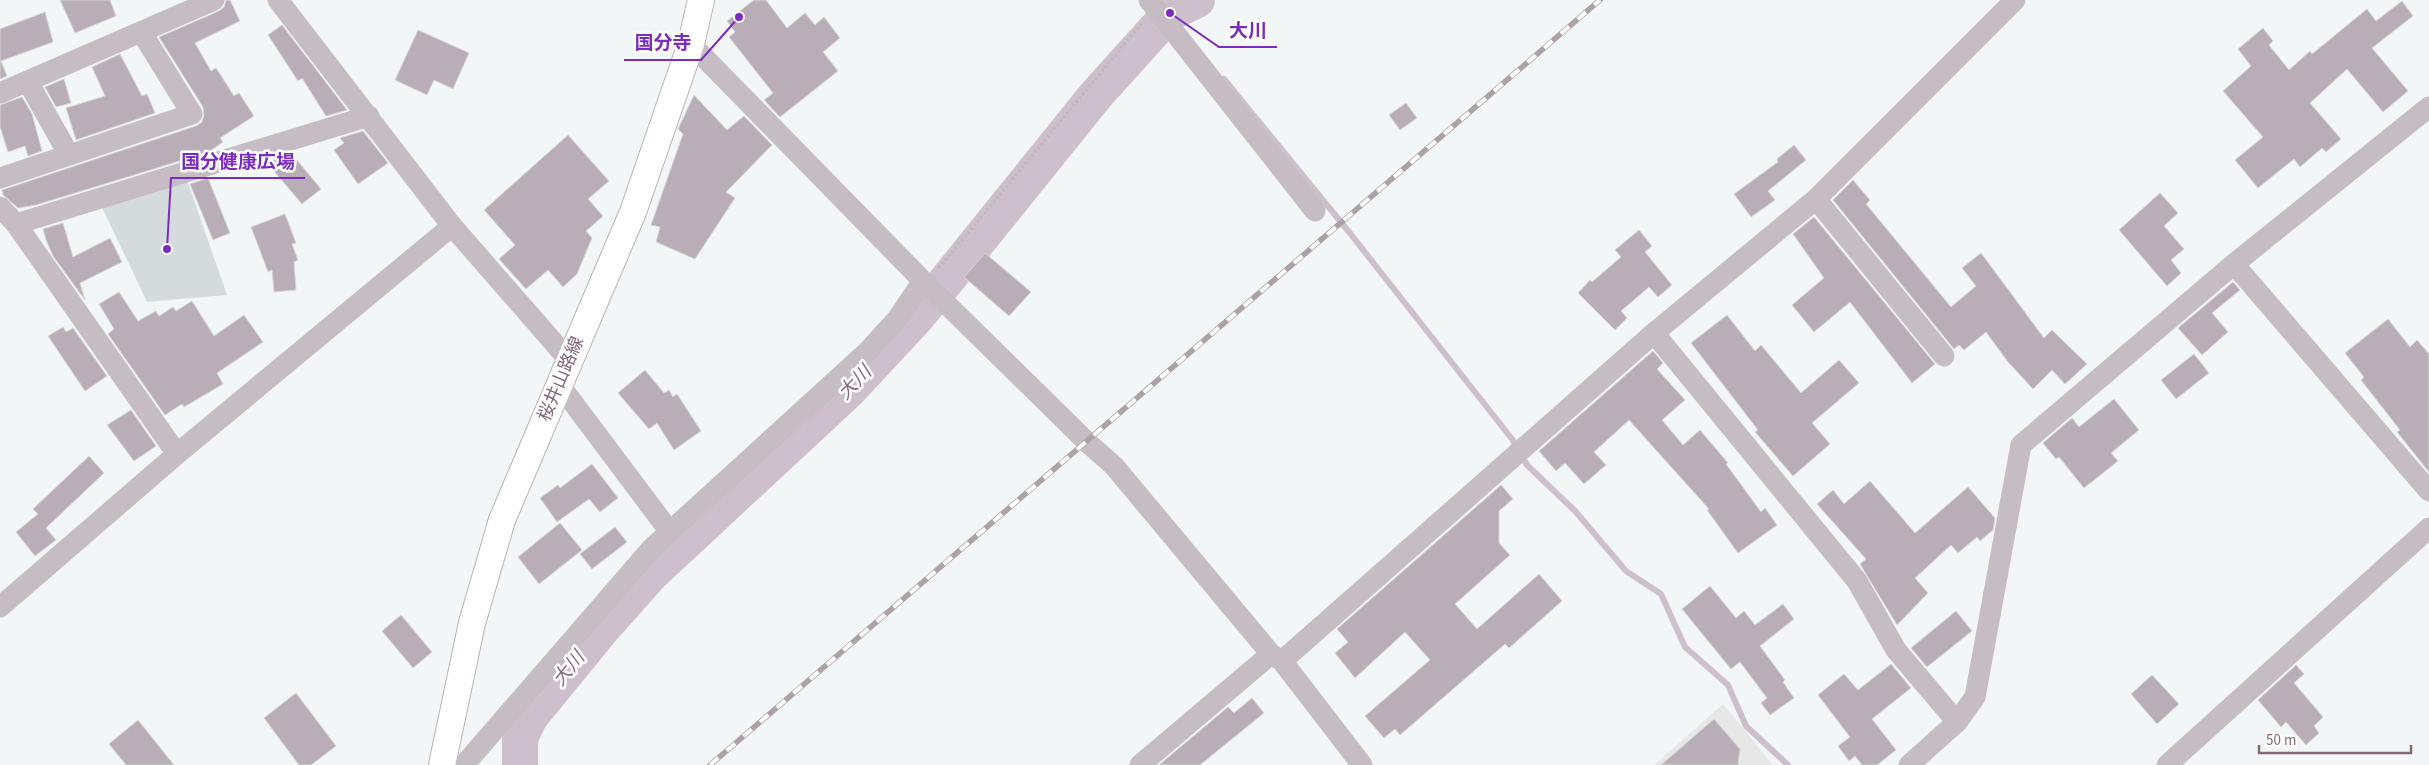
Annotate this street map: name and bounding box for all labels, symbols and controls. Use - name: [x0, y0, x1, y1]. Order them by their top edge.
- callout: 大川: [1219, 13, 1277, 47]
- text: 大川: [1229, 18, 1267, 45]
- callout: 国分寺: [624, 26, 701, 60]
- text: 国分寺: [634, 30, 692, 57]
- callout: 国分健康広場: [171, 144, 305, 178]
- text: 国分健康広場: [181, 149, 295, 176]
- street label: 桜井山路線: [532, 333, 590, 425]
- water label: 大川: [832, 359, 879, 406]
- water label: 大川: [547, 644, 593, 692]
- scale bar: [2259, 722, 2412, 754]
- text: 50 m: [2266, 730, 2296, 751]

